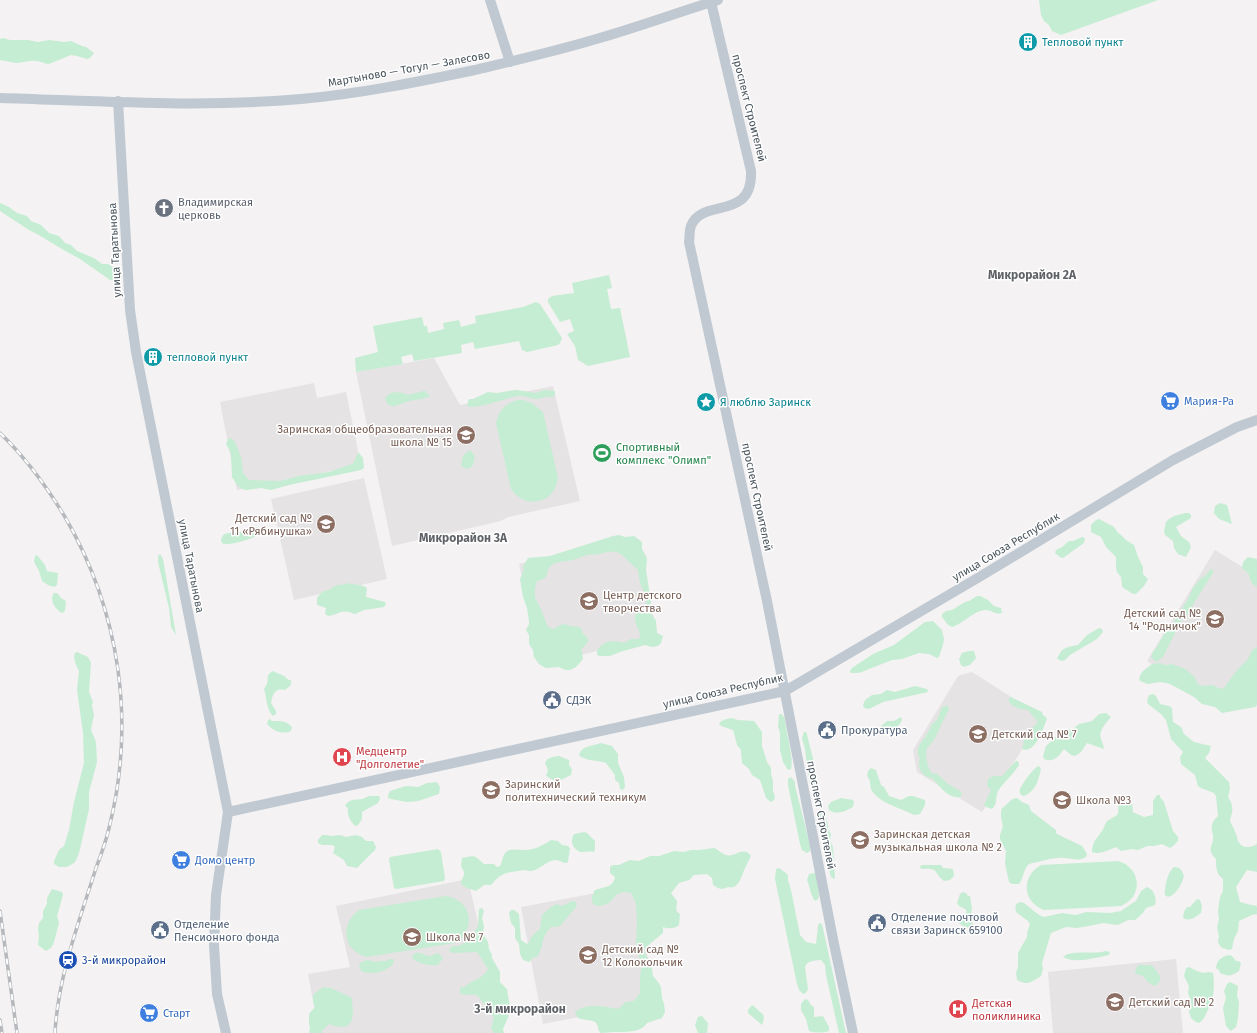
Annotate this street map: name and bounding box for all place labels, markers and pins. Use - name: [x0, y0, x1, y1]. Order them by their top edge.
- building icon: Тепловой пункт: [1017, 31, 1039, 53]
- place label: Тепловой пункт: [1042, 36, 1124, 49]
- place label: Владимирская церковь: [178, 196, 253, 222]
- church icon: Владимирская церковь: [153, 197, 175, 219]
- building icon: тепловой пункт: [142, 346, 164, 368]
- place label: тепловой пункт: [167, 351, 248, 364]
- supermarket icon: Мария-Ра: [1159, 390, 1181, 412]
- place icon: Я люблю Заринск: [695, 391, 717, 413]
- place label: Мария-Ра: [1184, 395, 1234, 408]
- place label: Я люблю Заринск: [720, 396, 811, 409]
- place label: Заринская общеобразовательная школа № 15: [277, 423, 452, 449]
- school or university icon: Заринская общеобразовательная школа № 15: [455, 424, 477, 446]
- place label: Спортивный комплекс "Олимп": [616, 441, 711, 467]
- sports icon: Спортивный комплекс "Олимп": [591, 442, 613, 464]
- place label: Детский сад № 11 «Рябинушка»: [230, 512, 312, 538]
- school or university icon: Детский сад № 11 «Рябинушка»: [315, 513, 337, 535]
- place label: Центр детского творчества: [603, 589, 682, 615]
- school or university icon: Центр детского творчества: [578, 590, 600, 612]
- place label: Детский сад № 14 "Родничок": [1123, 607, 1201, 633]
- school or university icon: Детский сад № 14 "Родничок": [1204, 608, 1226, 630]
- public building icon: СДЭК: [541, 689, 563, 711]
- place label: СДЭК: [566, 694, 592, 707]
- public building icon: Прокуратура: [816, 719, 838, 741]
- school or university icon: Детский сад № 7: [967, 723, 989, 745]
- place label: Прокуратура: [841, 724, 907, 737]
- place label: Детский сад № 7: [991, 728, 1077, 741]
- place label: Медцентр "Долголетие": [356, 745, 424, 771]
- hospital icon: Медцентр "Долголетие": [331, 746, 353, 768]
- place label: Заринский политехнический техникум: [505, 778, 646, 804]
- school or university icon: Заринский политехнический техникум: [480, 779, 502, 801]
- school or university icon: Школа №3: [1051, 789, 1073, 811]
- place label: Школа №3: [1076, 794, 1131, 807]
- place label: Заринская детская музыкальная школа № 2: [874, 828, 1002, 854]
- school or university icon: Заринская детская музыкальная школа № 2: [849, 829, 871, 851]
- supermarket icon: Домо центр: [170, 849, 192, 871]
- place label: Домо центр: [194, 854, 255, 867]
- place label: Отделение почтовой связи Заринск 659100: [891, 911, 1003, 937]
- public building icon: Отделение почтовой связи Заринск 659100: [866, 912, 888, 934]
- place label: Отделение Пенсионного фонда: [174, 918, 280, 944]
- public building icon: Отделение Пенсионного фонда: [149, 919, 171, 941]
- school or university icon: Школа № 7: [401, 926, 423, 948]
- place label: Школа № 7: [426, 931, 484, 944]
- place label: Детский сад № 12 Колокольчик: [601, 943, 683, 969]
- school or university icon: Детский сад № 12 Колокольчик: [577, 944, 599, 966]
- station icon: 3-й микрорайон: [57, 949, 79, 971]
- place label: 3-й микрорайон: [82, 954, 166, 967]
- school or university icon: Детский сад № 2: [1104, 991, 1126, 1013]
- place label: Детский сад № 2: [1128, 996, 1214, 1009]
- place label: Детская поликлиника: [971, 997, 1041, 1023]
- hospital icon: Детская поликлиника: [947, 998, 969, 1020]
- supermarket icon: Старт: [138, 1002, 160, 1024]
- place label: Старт: [163, 1007, 190, 1020]

